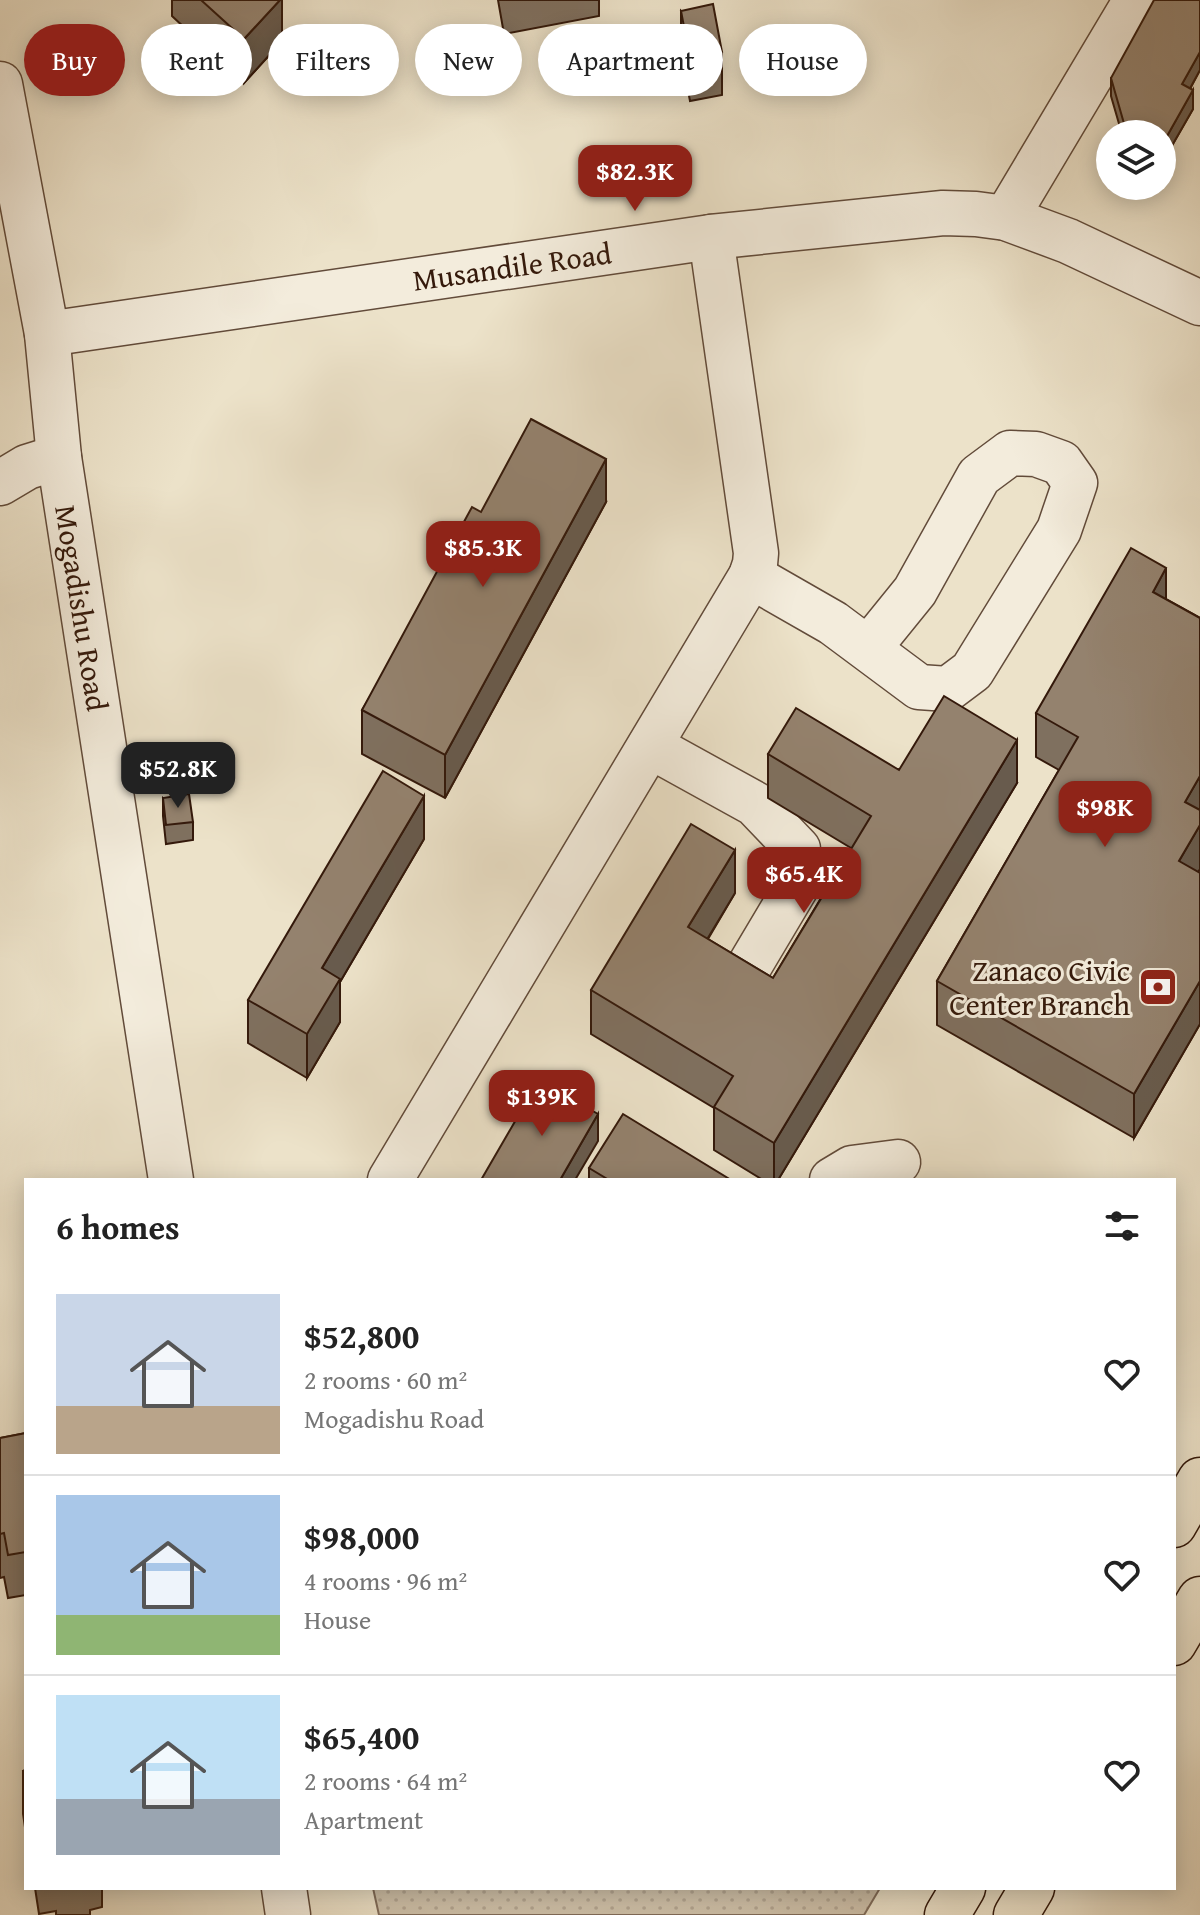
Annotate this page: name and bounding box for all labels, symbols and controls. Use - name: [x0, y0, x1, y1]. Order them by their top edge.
- chip: Buy: [24, 24, 125, 96]
- chip: Rent: [141, 24, 252, 96]
- chip: Filters: [268, 24, 399, 96]
- chip: New: [415, 24, 522, 96]
- chip: Apartment: [538, 24, 723, 96]
- chip: House: [739, 24, 867, 96]
- map controls: [1096, 120, 1176, 200]
- button: layers: [1096, 120, 1176, 200]
- pin: $82.3K: [570, 145, 700, 213]
- text: $82.3K: [596, 151, 674, 190]
- street label: Musandile Road: [410, 230, 614, 302]
- street label: Mogadishu Road: [44, 502, 120, 714]
- pin: $85.3K: [418, 521, 548, 589]
- text: $85.3K: [444, 527, 522, 566]
- pin: $52.8K: [113, 742, 243, 810]
- text: $52.8K: [139, 748, 217, 787]
- pin: $98K: [1058, 781, 1152, 849]
- text: $98K: [1077, 787, 1133, 826]
- pin: $65.4K: [739, 847, 869, 915]
- text: $65.4K: [765, 853, 843, 892]
- place label: Zanaco Civic Center Branch: [949, 948, 1130, 1026]
- bank icon: Zanaco Civic Center Branch: [1137, 966, 1179, 1008]
- pin: $139K: [486, 1070, 598, 1138]
- text: $139K: [507, 1076, 577, 1115]
- text: 6 homes: [56, 1202, 180, 1251]
- icon: filters: [1100, 1204, 1144, 1248]
- text: $52,800: [304, 1311, 419, 1360]
- icon: home: [120, 1326, 216, 1422]
- icon: heart: [1100, 1352, 1144, 1396]
- text: 2 rooms · 60 m²: [304, 1360, 467, 1399]
- text: Mogadishu Road: [304, 1399, 484, 1438]
- text: $98,000: [304, 1512, 419, 1561]
- icon: home: [120, 1527, 216, 1623]
- icon: heart: [1100, 1553, 1144, 1597]
- text: 4 rooms · 96 m²: [304, 1561, 467, 1600]
- text: House: [304, 1600, 371, 1639]
- text: $65,400: [304, 1712, 419, 1761]
- icon: home: [120, 1727, 216, 1823]
- icon: heart: [1100, 1753, 1144, 1797]
- text: 2 rooms · 64 m²: [304, 1761, 467, 1800]
- text: Apartment: [304, 1800, 423, 1839]

